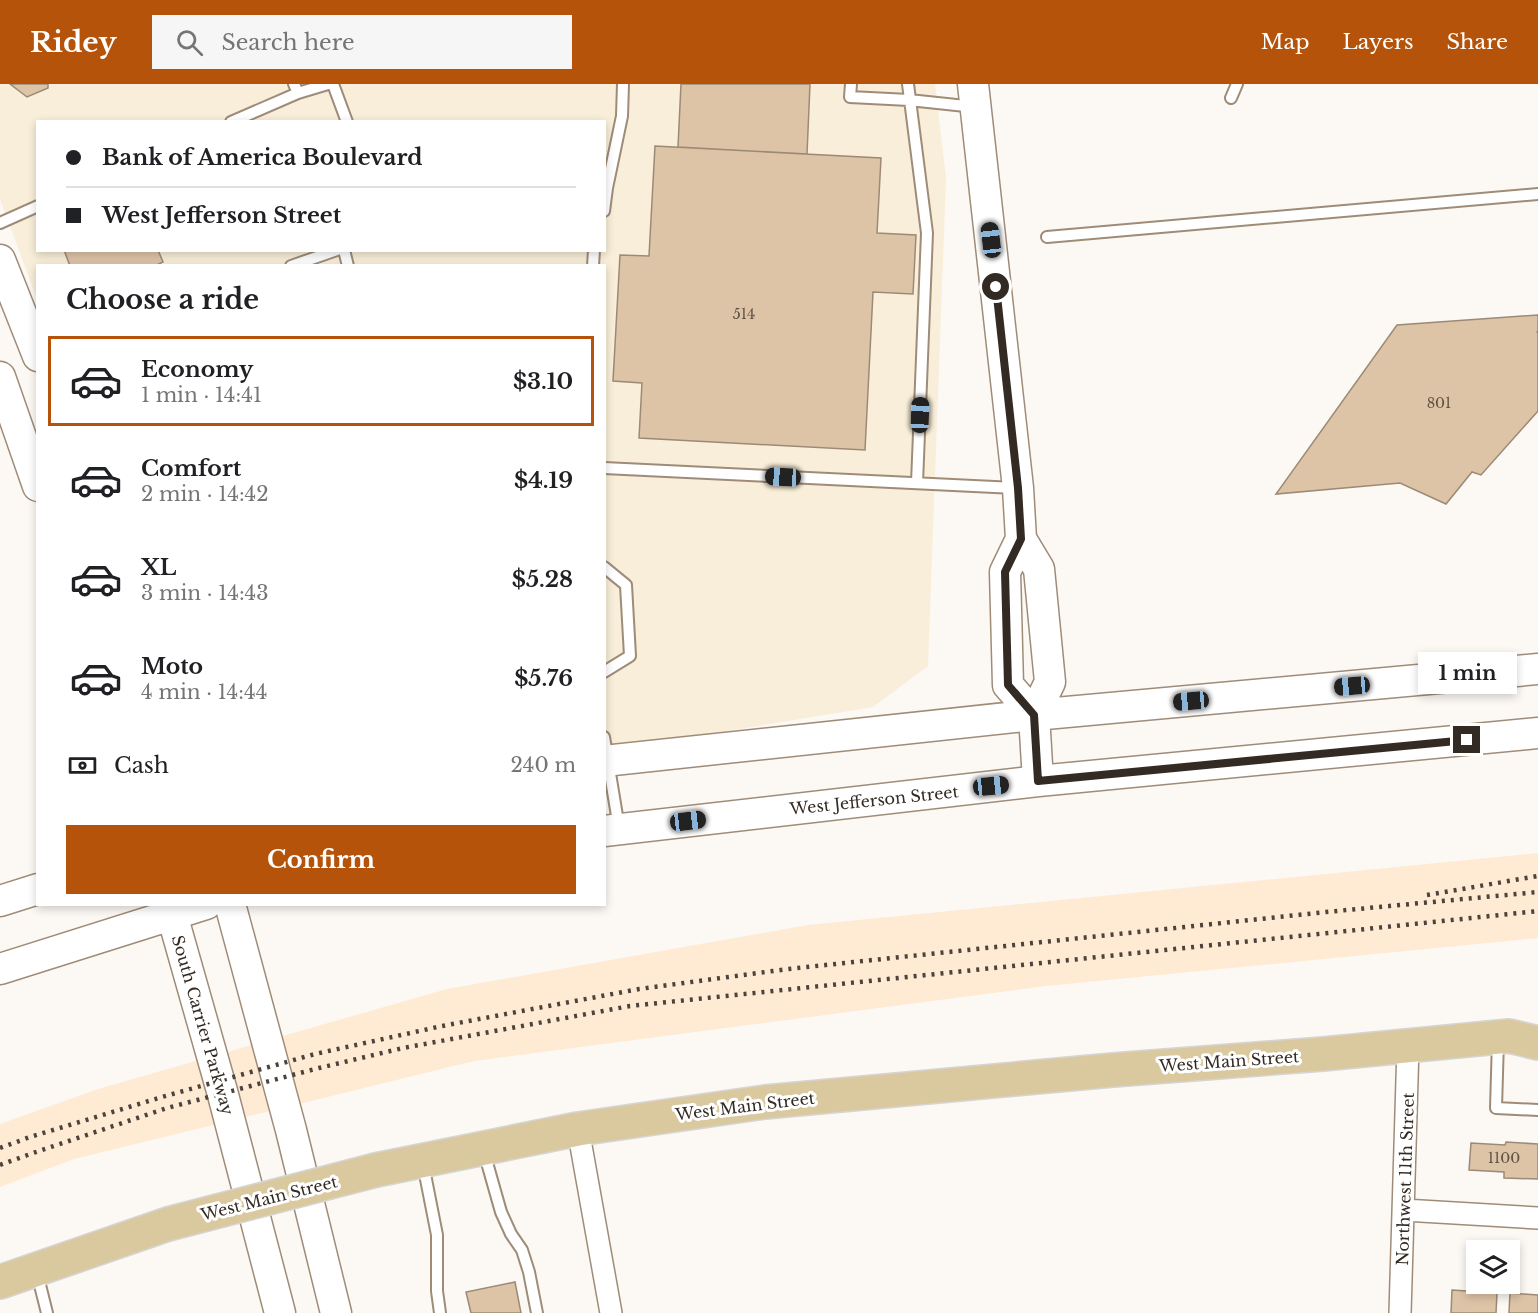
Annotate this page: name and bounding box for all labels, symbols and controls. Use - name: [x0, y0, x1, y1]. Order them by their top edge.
- search box: [152, 15, 572, 69]
- text: Ridey: [30, 25, 116, 60]
- icon: search: [173, 26, 206, 59]
- text: Search here: [221, 29, 355, 56]
- text: Map: [1261, 29, 1310, 55]
- text: Layers: [1343, 29, 1414, 55]
- text: Share: [1447, 29, 1508, 55]
- text: Bank of America Boulevard: [102, 144, 423, 171]
- text: West Jefferson Street: [102, 202, 341, 229]
- car: [980, 221, 1002, 259]
- route start: [982, 273, 1009, 300]
- text: Choose a ride: [66, 283, 259, 316]
- house number: 514: [733, 305, 755, 323]
- icon: car: [69, 354, 123, 408]
- text: Economy: [141, 356, 253, 383]
- text: $3.10: [513, 368, 573, 395]
- text: 1 min · 14:41: [141, 383, 262, 407]
- house number: 801: [1427, 394, 1451, 412]
- car: [910, 397, 930, 433]
- icon: car: [69, 453, 123, 507]
- text: Comfort: [141, 455, 241, 482]
- text: $4.19: [514, 467, 573, 494]
- car: [765, 467, 801, 487]
- text: 2 min · 14:42: [141, 482, 269, 506]
- icon: car: [69, 552, 123, 606]
- text: XL: [141, 554, 176, 581]
- text: $5.28: [512, 566, 573, 593]
- text: 3 min · 14:43: [141, 581, 269, 605]
- icon: car: [69, 651, 123, 705]
- text: Moto: [141, 653, 203, 680]
- callout: 1 min: [1418, 653, 1516, 695]
- text: 1 min: [1439, 661, 1496, 685]
- text: $5.76: [514, 665, 573, 692]
- car: [1333, 675, 1371, 697]
- text: 4 min · 14:44: [141, 680, 267, 704]
- car: [1172, 690, 1210, 712]
- route end: [1453, 726, 1480, 753]
- icon: cash: [66, 749, 99, 782]
- text: Cash: [114, 752, 169, 779]
- text: 240 m: [511, 753, 576, 777]
- car: [972, 775, 1010, 797]
- street label: West Jefferson Street: [788, 781, 959, 819]
- car: [669, 810, 707, 832]
- button: Confirm: [66, 825, 576, 894]
- street label: South Carrier Parkway: [168, 933, 238, 1118]
- street label: West Main Street: [1157, 1046, 1300, 1076]
- street label: West Main Street: [673, 1088, 816, 1125]
- street label: Northwest 11th Street: [1392, 1092, 1418, 1266]
- house number: 1100: [1488, 1149, 1520, 1167]
- street label: West Main Street: [198, 1171, 339, 1225]
- map controls: [1466, 1240, 1520, 1294]
- button: layers: [1466, 1240, 1520, 1294]

